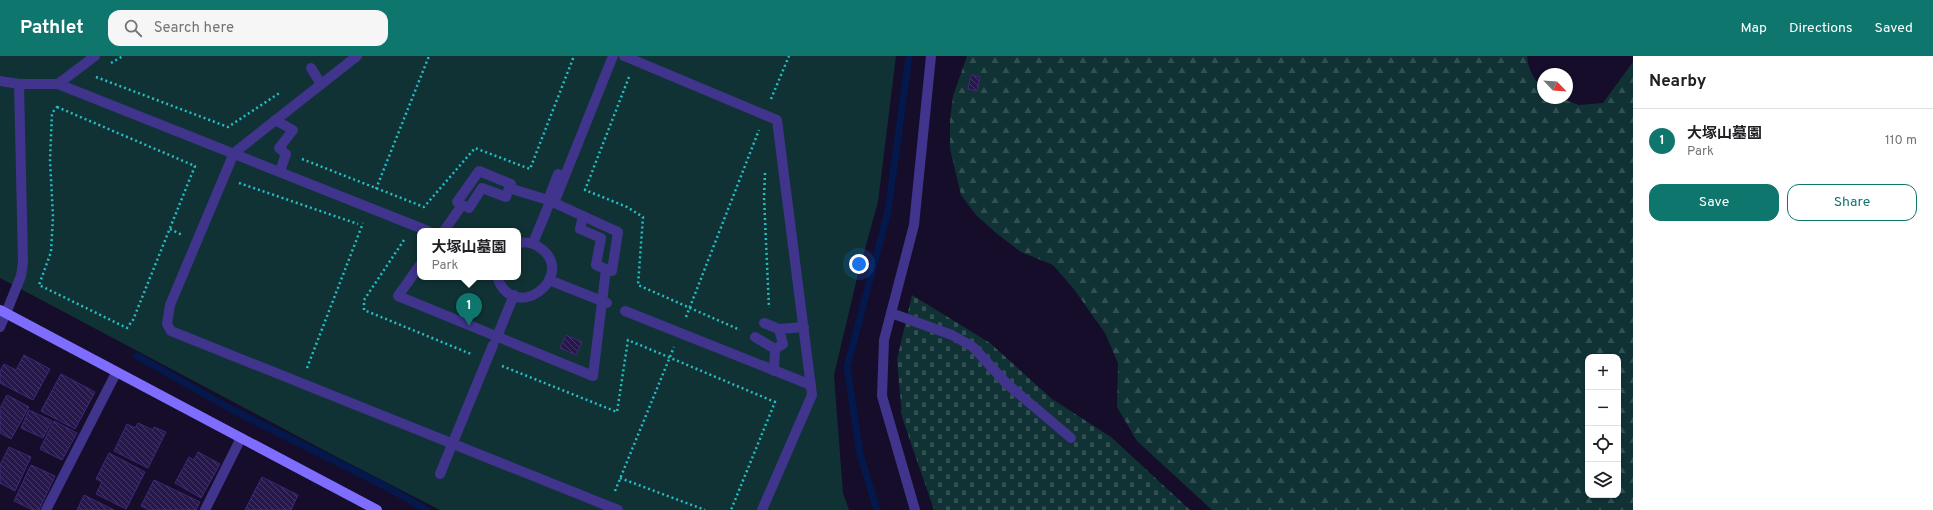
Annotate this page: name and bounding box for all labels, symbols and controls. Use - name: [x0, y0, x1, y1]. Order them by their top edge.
- search box: [108, 10, 388, 46]
- text: Pathlet: [20, 16, 84, 40]
- icon: search: [122, 17, 144, 39]
- text: Search here: [154, 19, 234, 38]
- text: Map: [1741, 20, 1767, 37]
- text: Directions: [1789, 20, 1853, 37]
- text: Saved: [1875, 20, 1913, 37]
- north arrow: [1537, 68, 1573, 104]
- text: Nearby: [1649, 71, 1706, 93]
- text: 大塚山墓園: [1687, 125, 1762, 144]
- text: 1: [1659, 133, 1665, 149]
- text: 110 m: [1885, 133, 1917, 149]
- text: Park: [1687, 144, 1714, 160]
- button: Save: [1649, 184, 1779, 221]
- button: Share: [1787, 184, 1917, 221]
- popup: [417, 228, 521, 280]
- text: 大塚山墓園: [431, 239, 507, 258]
- your location: [849, 254, 869, 274]
- text: Park: [431, 258, 458, 274]
- pin: 1: [456, 293, 482, 326]
- map controls: [1585, 354, 1621, 498]
- button: +: [1585, 354, 1621, 390]
- button: −: [1585, 390, 1621, 426]
- button: locate: [1585, 426, 1621, 462]
- button: layers: [1585, 462, 1621, 498]

